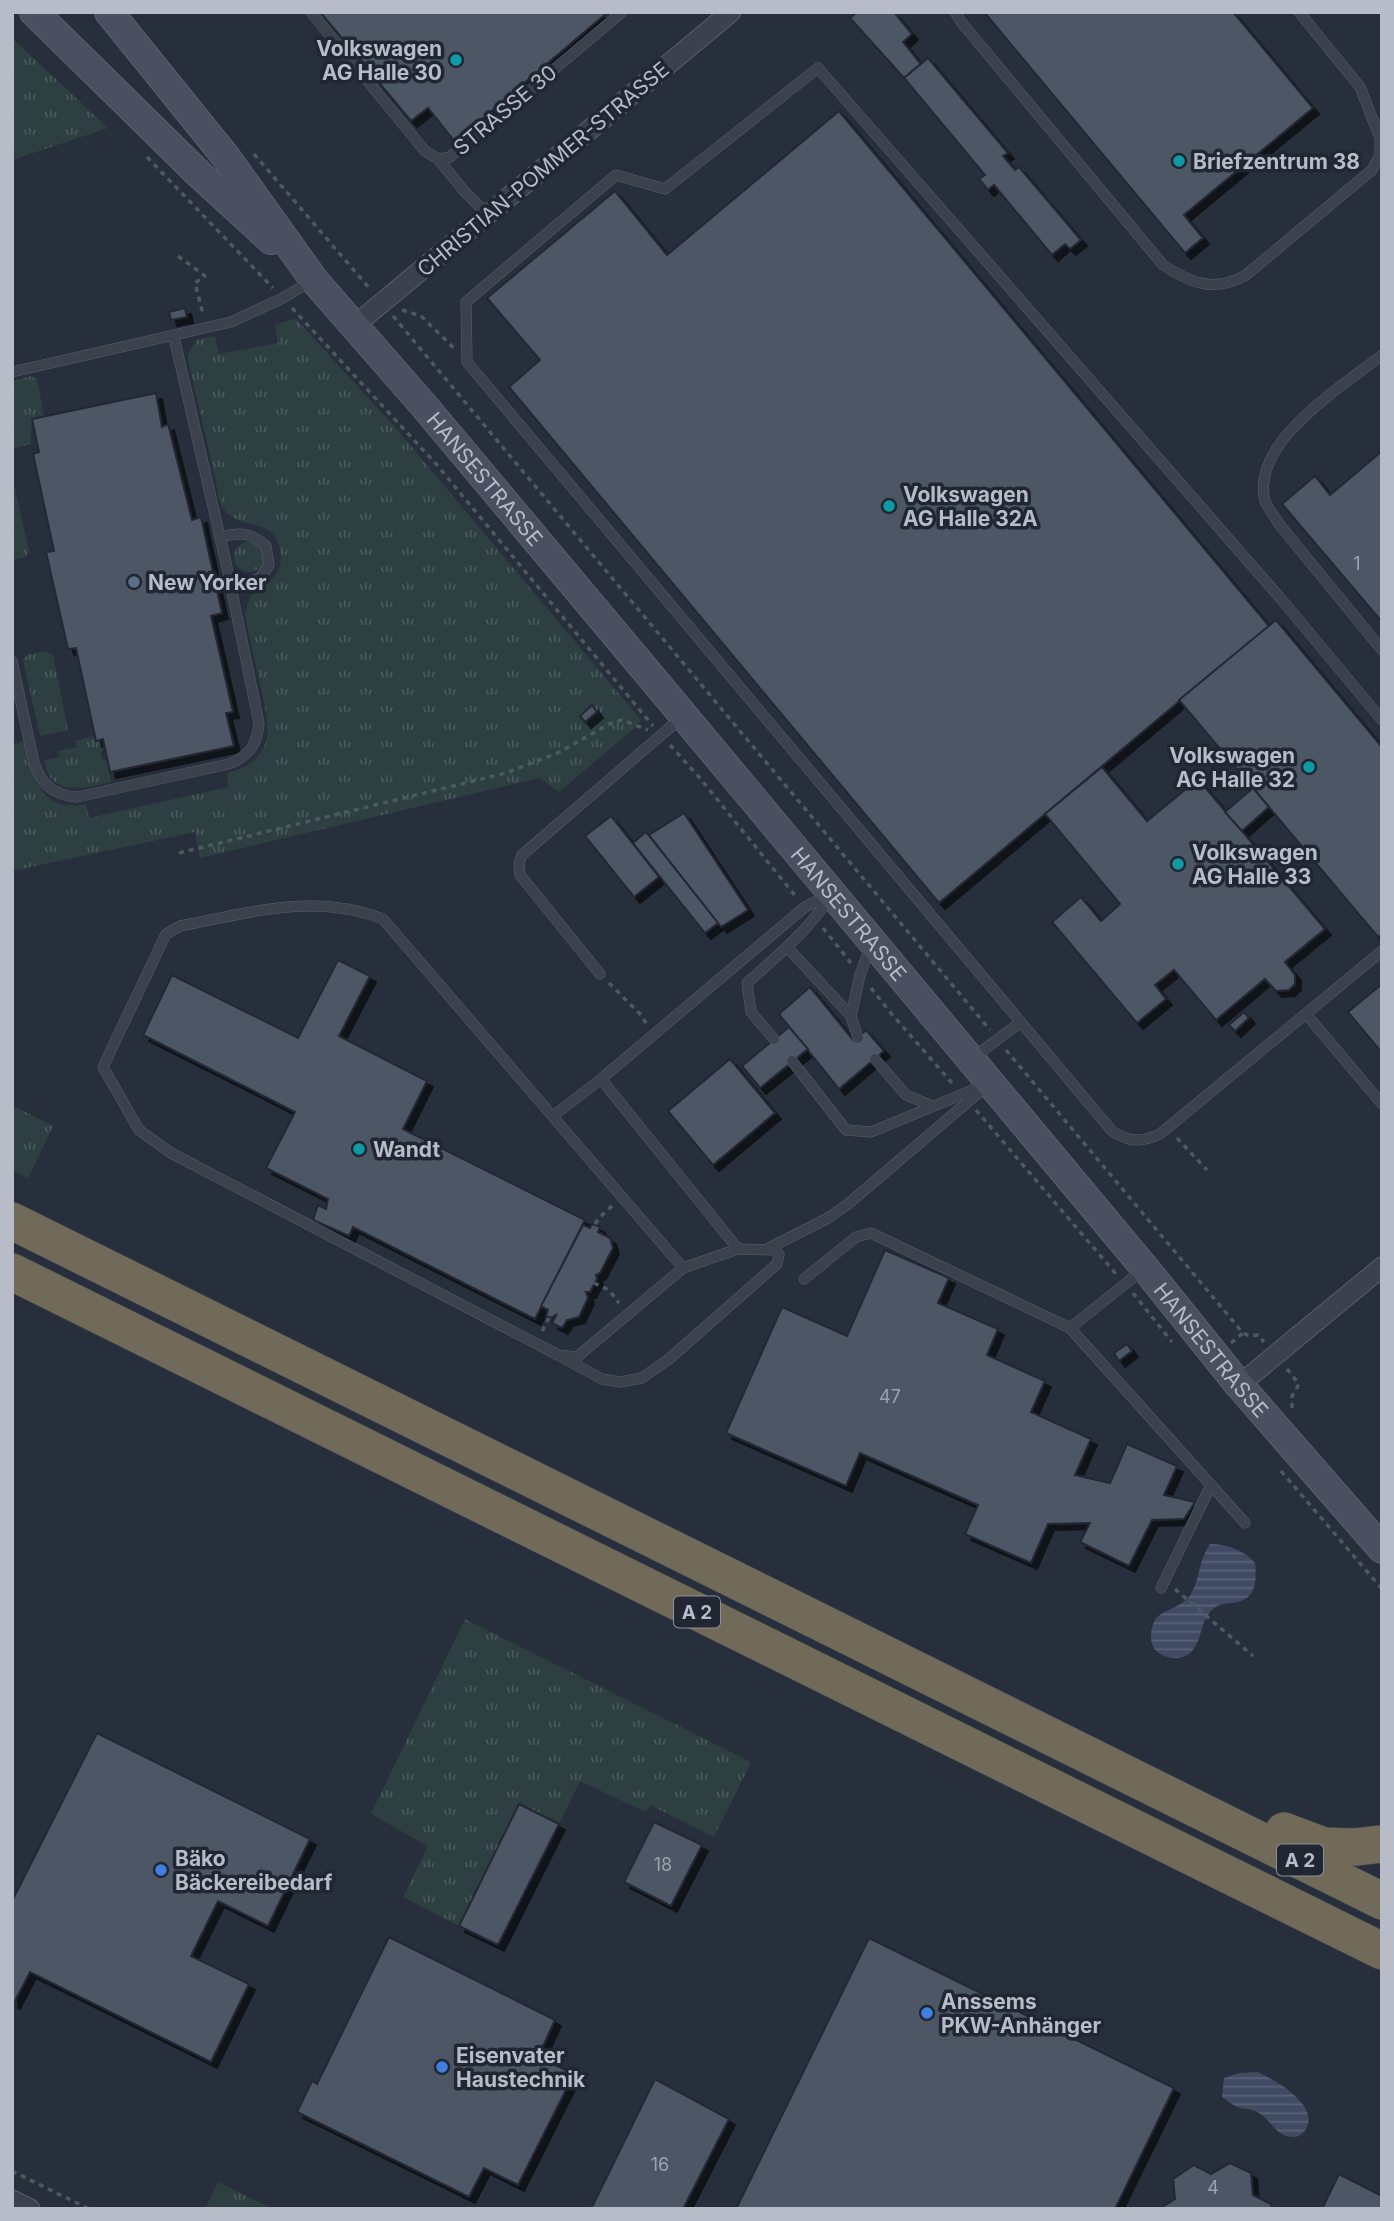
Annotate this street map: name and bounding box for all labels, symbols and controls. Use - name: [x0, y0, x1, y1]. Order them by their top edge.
- place label: Volkswagen AG Halle 30: [316, 36, 442, 85]
- marker: Volkswagen AG Halle 30: [448, 52, 464, 68]
- street label: CHRISTIAN-POMMER-STRASSE: [412, 56, 674, 282]
- street label: STRASSE 30: [448, 60, 562, 160]
- place label: Briefzentrum 38: [1193, 149, 1360, 174]
- marker: Briefzentrum 38: [1171, 153, 1187, 169]
- street label: HANSESTRASSE: [422, 407, 548, 551]
- place label: Volkswagen AG Halle 32A: [903, 482, 1038, 531]
- marker: Volkswagen AG Halle 32A: [881, 498, 897, 514]
- house number: 1: [1353, 553, 1361, 574]
- place label: New Yorker: [148, 570, 267, 595]
- marker: New Yorker: [126, 574, 142, 590]
- place label: Volkswagen AG Halle 32: [1169, 743, 1295, 792]
- marker: Volkswagen AG Halle 32: [1301, 759, 1317, 775]
- place label: Volkswagen AG Halle 33: [1192, 840, 1318, 889]
- street label: HANSESTRASSE: [786, 842, 912, 986]
- marker: Volkswagen AG Halle 33: [1170, 856, 1186, 872]
- place label: Wandt: [373, 1137, 440, 1162]
- marker: Wandt: [351, 1141, 367, 1157]
- street label: HANSESTRASSE: [1149, 1277, 1274, 1422]
- house number: 47: [879, 1386, 901, 1407]
- road number: A 2: [674, 1596, 720, 1628]
- road number: A 2: [1277, 1844, 1323, 1876]
- place label: Bäko Bäckereibedarf: [175, 1846, 333, 1895]
- house number: 18: [654, 1854, 672, 1875]
- marker: Bäko Bäckereibedarf: [153, 1862, 169, 1878]
- place label: Anssems PKW-Anhänger: [941, 1989, 1102, 2038]
- marker: Anssems PKW-Anhänger: [919, 2005, 935, 2021]
- place label: Eisenvater Haustechnik: [456, 2043, 586, 2092]
- marker: Eisenvater Haustechnik: [434, 2059, 450, 2075]
- house number: 16: [651, 2154, 669, 2175]
- house number: 4: [1207, 2177, 1219, 2198]

